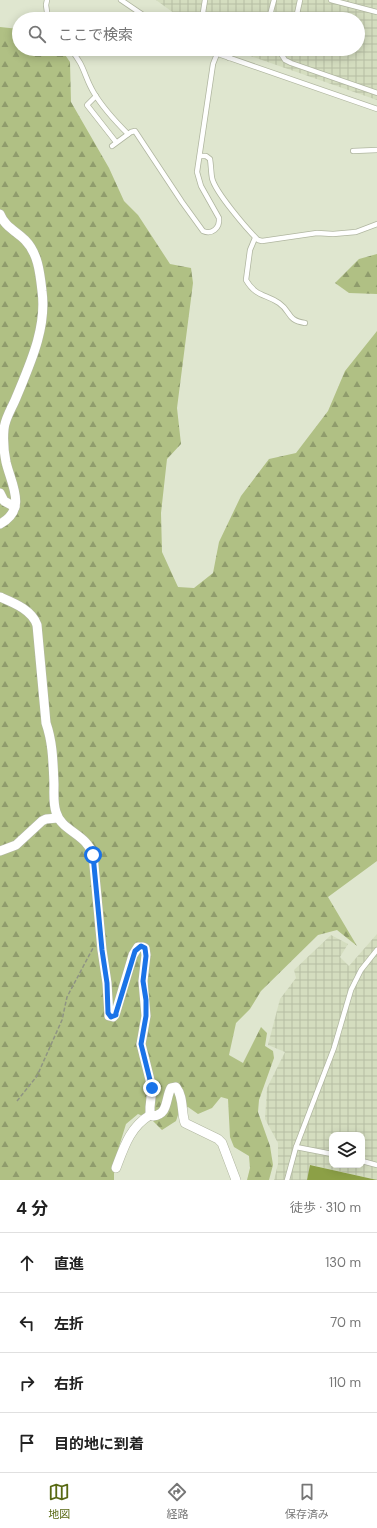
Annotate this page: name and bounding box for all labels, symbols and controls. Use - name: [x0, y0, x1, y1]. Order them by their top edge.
- search box: [12, 12, 365, 56]
- icon: search: [26, 23, 48, 45]
- text: ここで検索: [58, 25, 133, 45]
- route start: [84, 846, 102, 864]
- route end: [143, 1079, 161, 1097]
- map controls: [329, 1132, 365, 1168]
- button: layers: [329, 1132, 365, 1168]
- text: 4 分: [16, 1197, 48, 1219]
- text: 徒歩 · 310 m: [290, 1199, 361, 1216]
- icon: ahead: [16, 1252, 38, 1274]
- text: 直進: [54, 1254, 84, 1274]
- text: 130 m: [325, 1254, 361, 1271]
- icon: left: [16, 1312, 38, 1334]
- text: 左折: [54, 1314, 84, 1334]
- text: 70 m: [330, 1314, 361, 1331]
- icon: right: [16, 1372, 38, 1394]
- text: 右折: [54, 1374, 84, 1394]
- text: 110 m: [329, 1374, 361, 1391]
- icon: arrive: [16, 1432, 38, 1454]
- text: 目的地に到着: [54, 1434, 144, 1454]
- tab: 地図: [48, 1481, 70, 1521]
- tab: 経路: [166, 1481, 188, 1521]
- tab: 保存済み: [285, 1481, 329, 1521]

